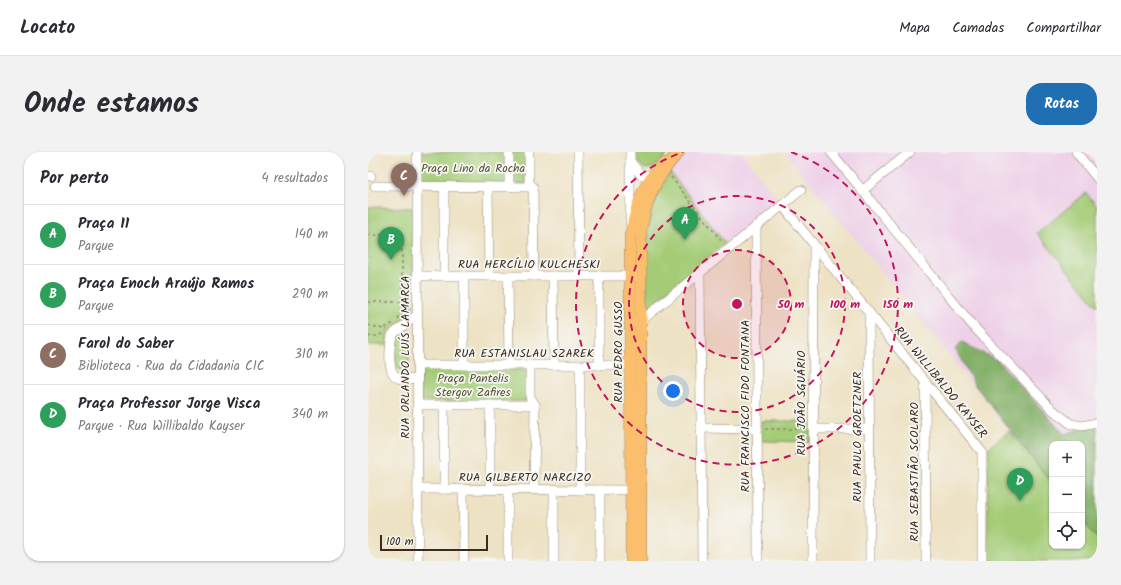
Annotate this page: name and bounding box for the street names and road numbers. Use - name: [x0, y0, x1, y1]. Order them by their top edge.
- street label: RUA HERCÍLIO KULCHESKI: [458, 255, 600, 274]
- street label: RUA ORLANDO LUÍS LAMARCA: [396, 275, 415, 439]
- street label: RUA PEDRO GUSSO: [609, 301, 628, 403]
- street label: RUA FRANCISCO FIDO FONTANA: [736, 320, 755, 492]
- street label: RUA WILLIBALDO KAYSER: [889, 322, 992, 442]
- street label: RUA ESTANISLAU SZAREK: [454, 344, 595, 363]
- street label: RUA JOÃO SGUÁRIO: [792, 350, 811, 456]
- street label: RUA PAULO GROETZNER: [848, 372, 867, 502]
- street label: RUA SEBASTIÃO SCOLARO: [905, 401, 924, 542]
- street label: RUA GILBERTO NARCIZO: [459, 468, 592, 487]

